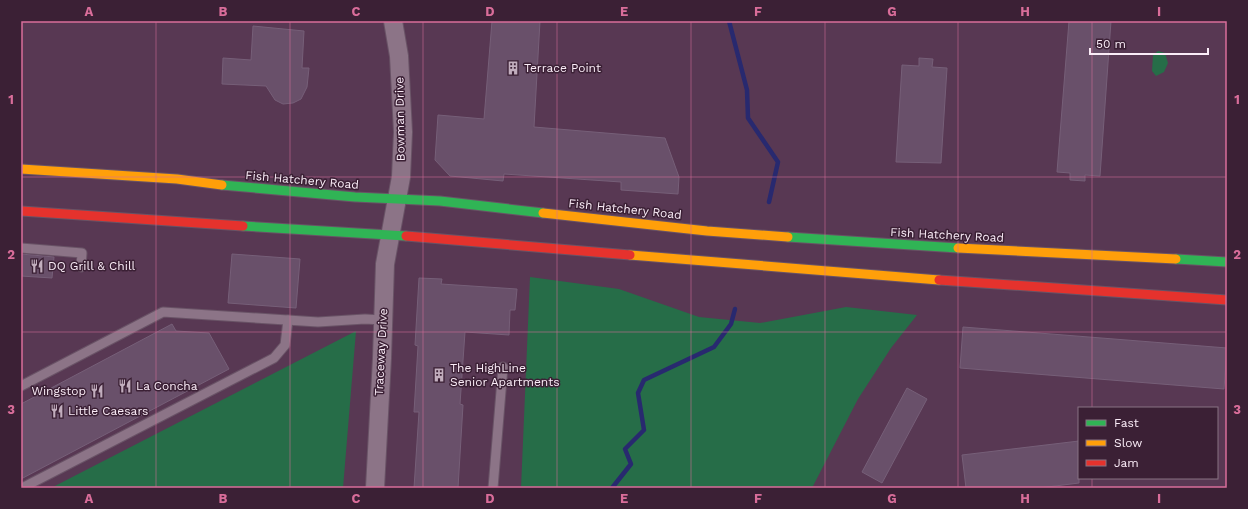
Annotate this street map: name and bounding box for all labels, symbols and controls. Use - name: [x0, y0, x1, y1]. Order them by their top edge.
- text: A: [85, 4, 94, 19]
- text: B: [219, 4, 228, 19]
- text: C: [352, 4, 361, 19]
- text: D: [485, 4, 495, 19]
- text: E: [620, 4, 628, 19]
- text: F: [754, 4, 762, 19]
- text: G: [887, 4, 897, 19]
- text: H: [1020, 4, 1030, 19]
- text: I: [1157, 4, 1161, 19]
- scale bar: [1090, 30, 1208, 56]
- text: 50 m: [1096, 37, 1126, 51]
- building icon: Terrace Point: [505, 60, 521, 76]
- place label: Terrace Point: [524, 61, 601, 75]
- street label: Bowman Drive: [392, 77, 408, 161]
- text: 1: [8, 92, 14, 107]
- text: 1: [1234, 92, 1240, 107]
- street label: Fish Hatchery Road: [245, 168, 359, 192]
- street label: Fish Hatchery Road: [568, 196, 682, 222]
- street label: Fish Hatchery Road: [890, 225, 1004, 245]
- text: 2: [7, 247, 15, 262]
- text: 2: [1233, 247, 1241, 262]
- restaurant icon: DQ Grill & Chill: [29, 258, 45, 274]
- place label: DQ Grill & Chill: [48, 259, 136, 273]
- street label: Traceway Drive: [372, 308, 390, 396]
- place label: The HighLine Senior Apartments: [450, 361, 560, 389]
- building icon: The HighLine Senior Apartments: [431, 367, 447, 383]
- restaurant icon: La Concha: [117, 378, 133, 394]
- place label: La Concha: [136, 379, 198, 393]
- restaurant icon: Wingstop: [89, 383, 105, 399]
- place label: Wingstop: [31, 384, 86, 398]
- text: 3: [7, 402, 15, 417]
- text: 3: [1233, 402, 1241, 417]
- restaurant icon: Little Caesars: [49, 403, 65, 419]
- place label: Little Caesars: [68, 404, 148, 418]
- legend: [1078, 407, 1218, 479]
- text: Fast: [1114, 416, 1139, 430]
- text: Slow: [1114, 436, 1142, 450]
- text: Jam: [1114, 456, 1139, 470]
- text: A: [85, 491, 94, 506]
- text: B: [219, 491, 228, 506]
- text: C: [352, 491, 361, 506]
- text: D: [485, 491, 495, 506]
- text: E: [620, 491, 628, 506]
- text: F: [754, 491, 762, 506]
- text: G: [887, 491, 897, 506]
- text: H: [1020, 491, 1030, 506]
- text: I: [1157, 491, 1161, 506]

